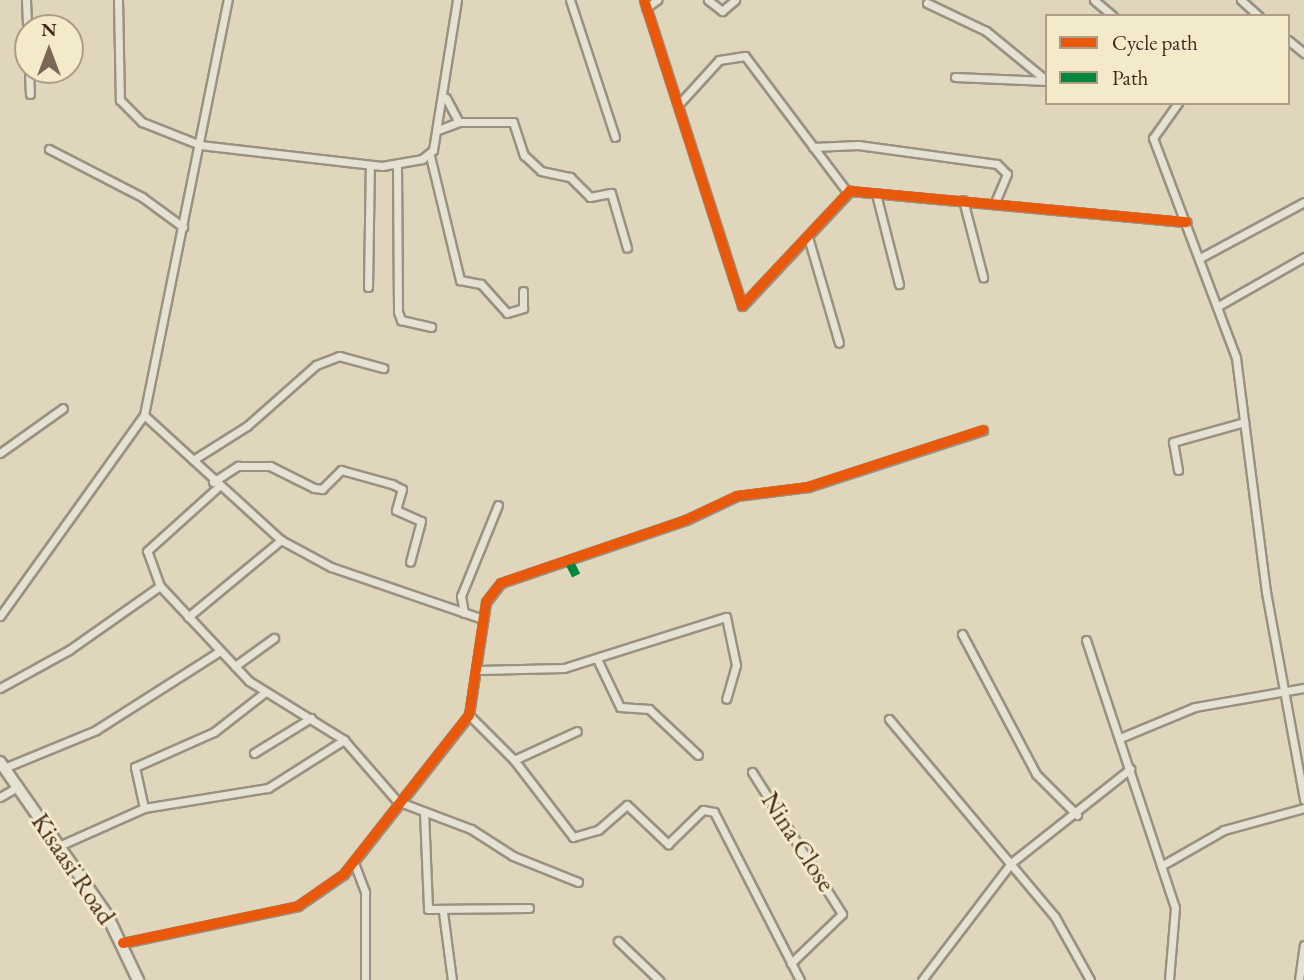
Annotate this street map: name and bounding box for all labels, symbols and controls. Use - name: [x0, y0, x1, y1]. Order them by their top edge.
- north arrow: [14, 14, 84, 84]
- legend: [1045, 14, 1290, 105]
- text: N: [41, 17, 57, 42]
- text: Cycle path: [1112, 29, 1198, 56]
- text: Path: [1112, 64, 1148, 91]
- street label: Nina Close: [754, 786, 842, 898]
- street label: Kisaasi Road: [24, 807, 122, 931]

